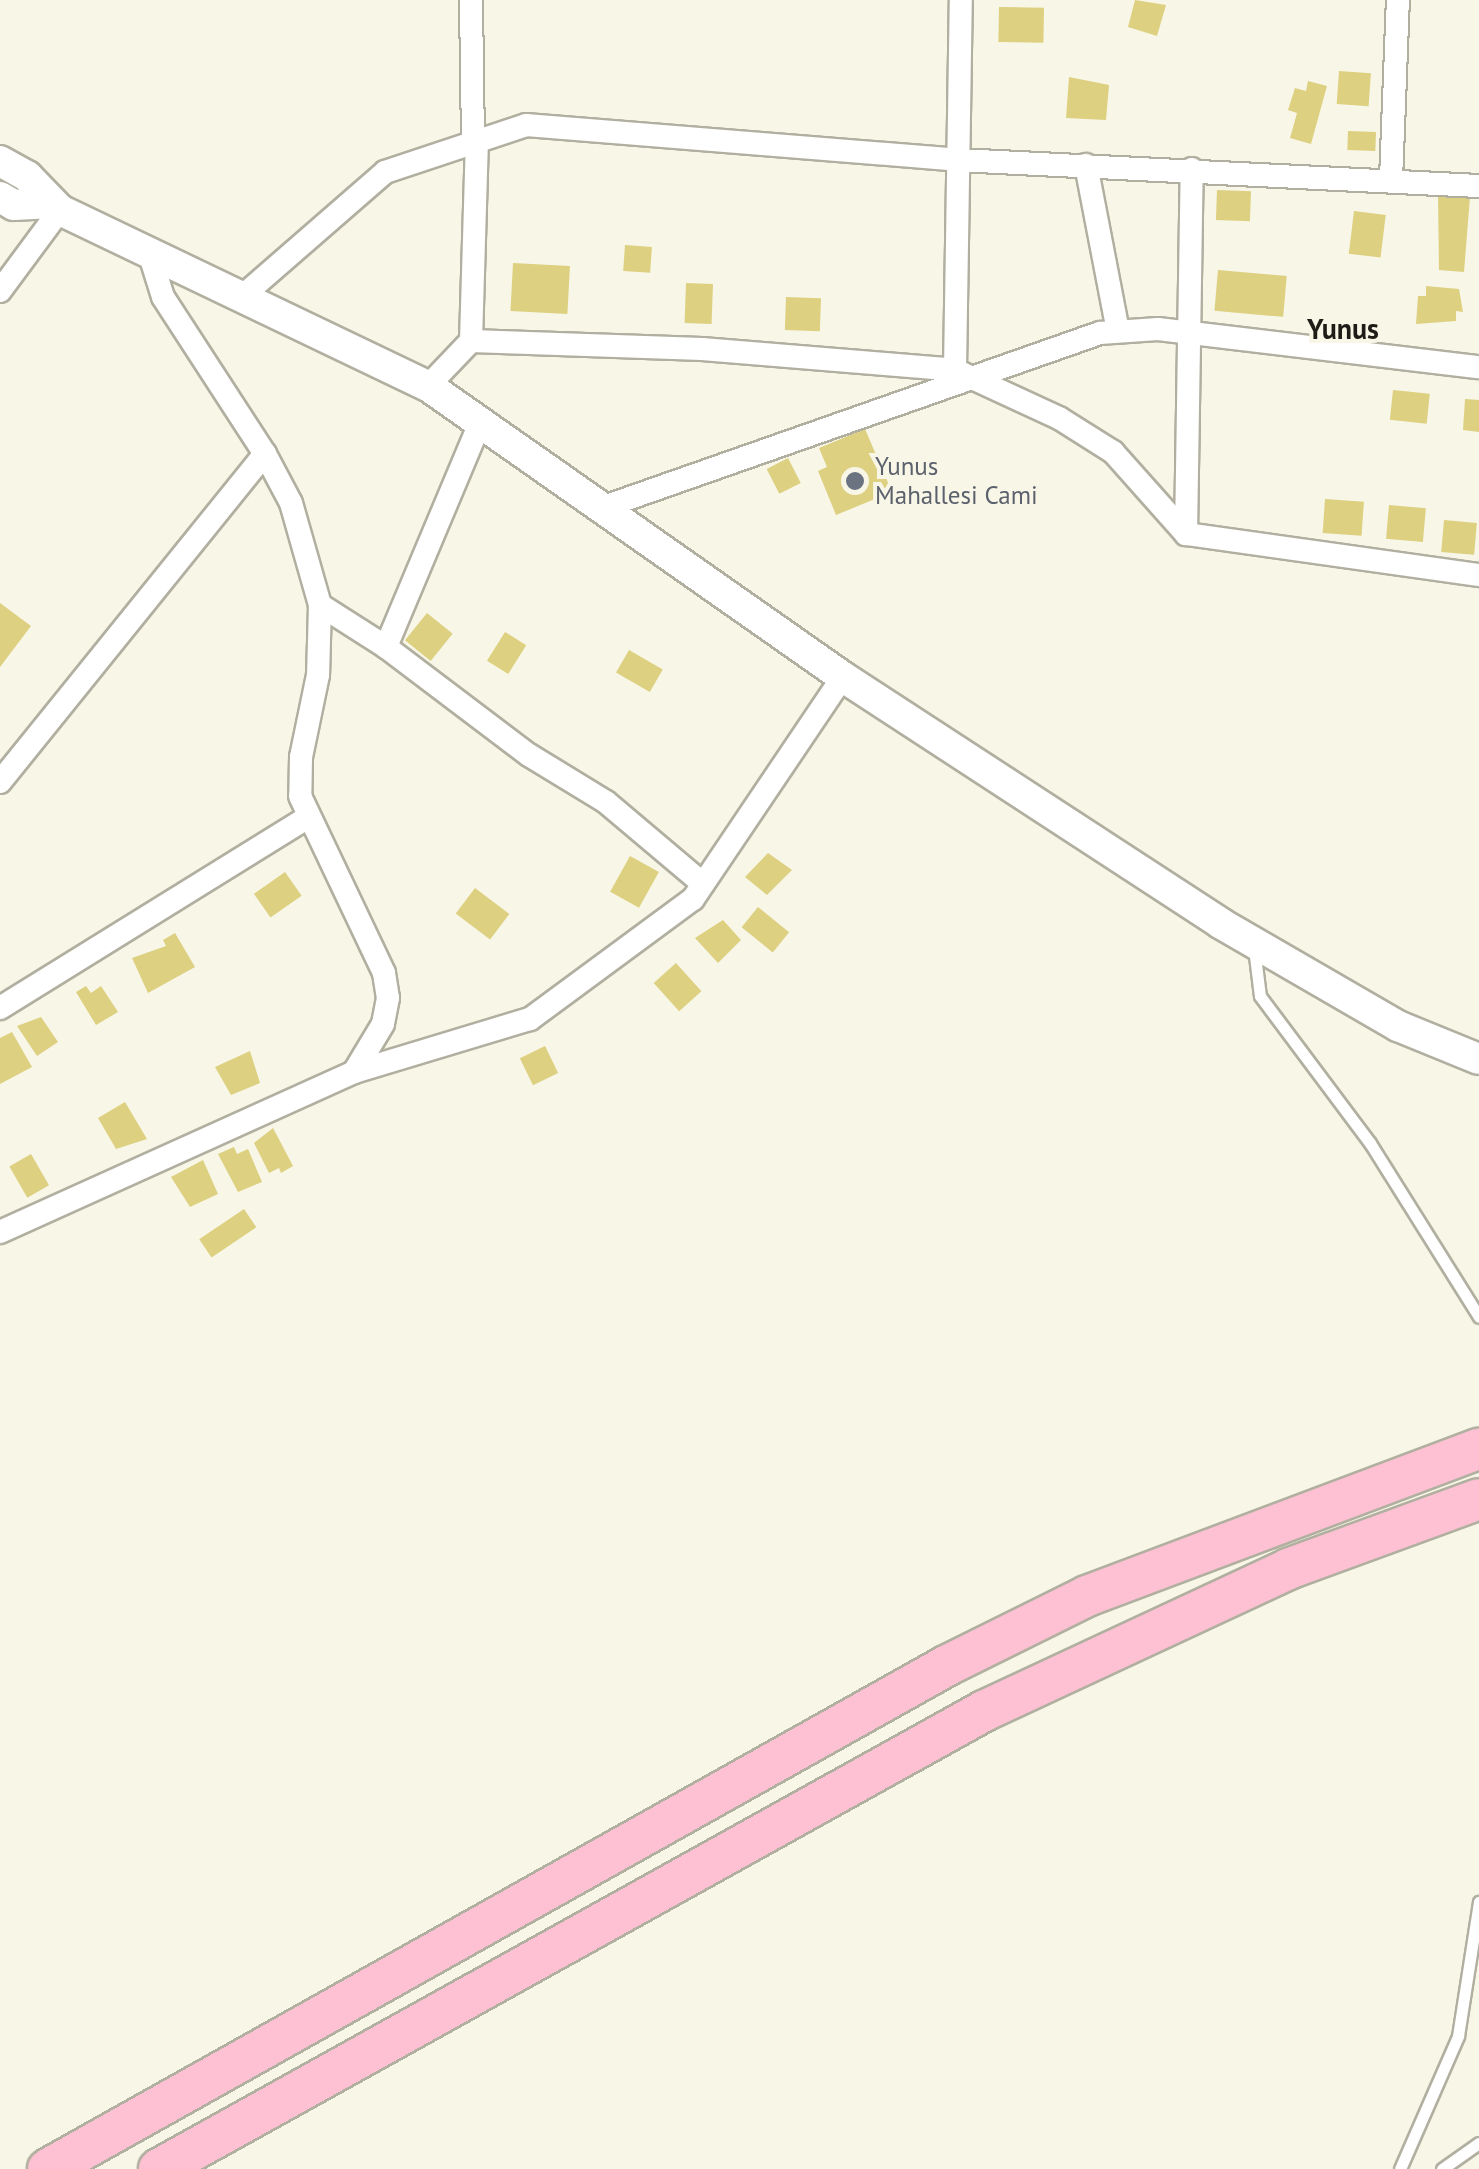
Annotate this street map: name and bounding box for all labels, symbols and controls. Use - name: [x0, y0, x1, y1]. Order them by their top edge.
- district label: Yunus: [1307, 312, 1379, 346]
- place label: Yunus Mahallesi Cami: [875, 452, 1038, 511]
- marker: Yunus Mahallesi Cami: [844, 470, 866, 492]

